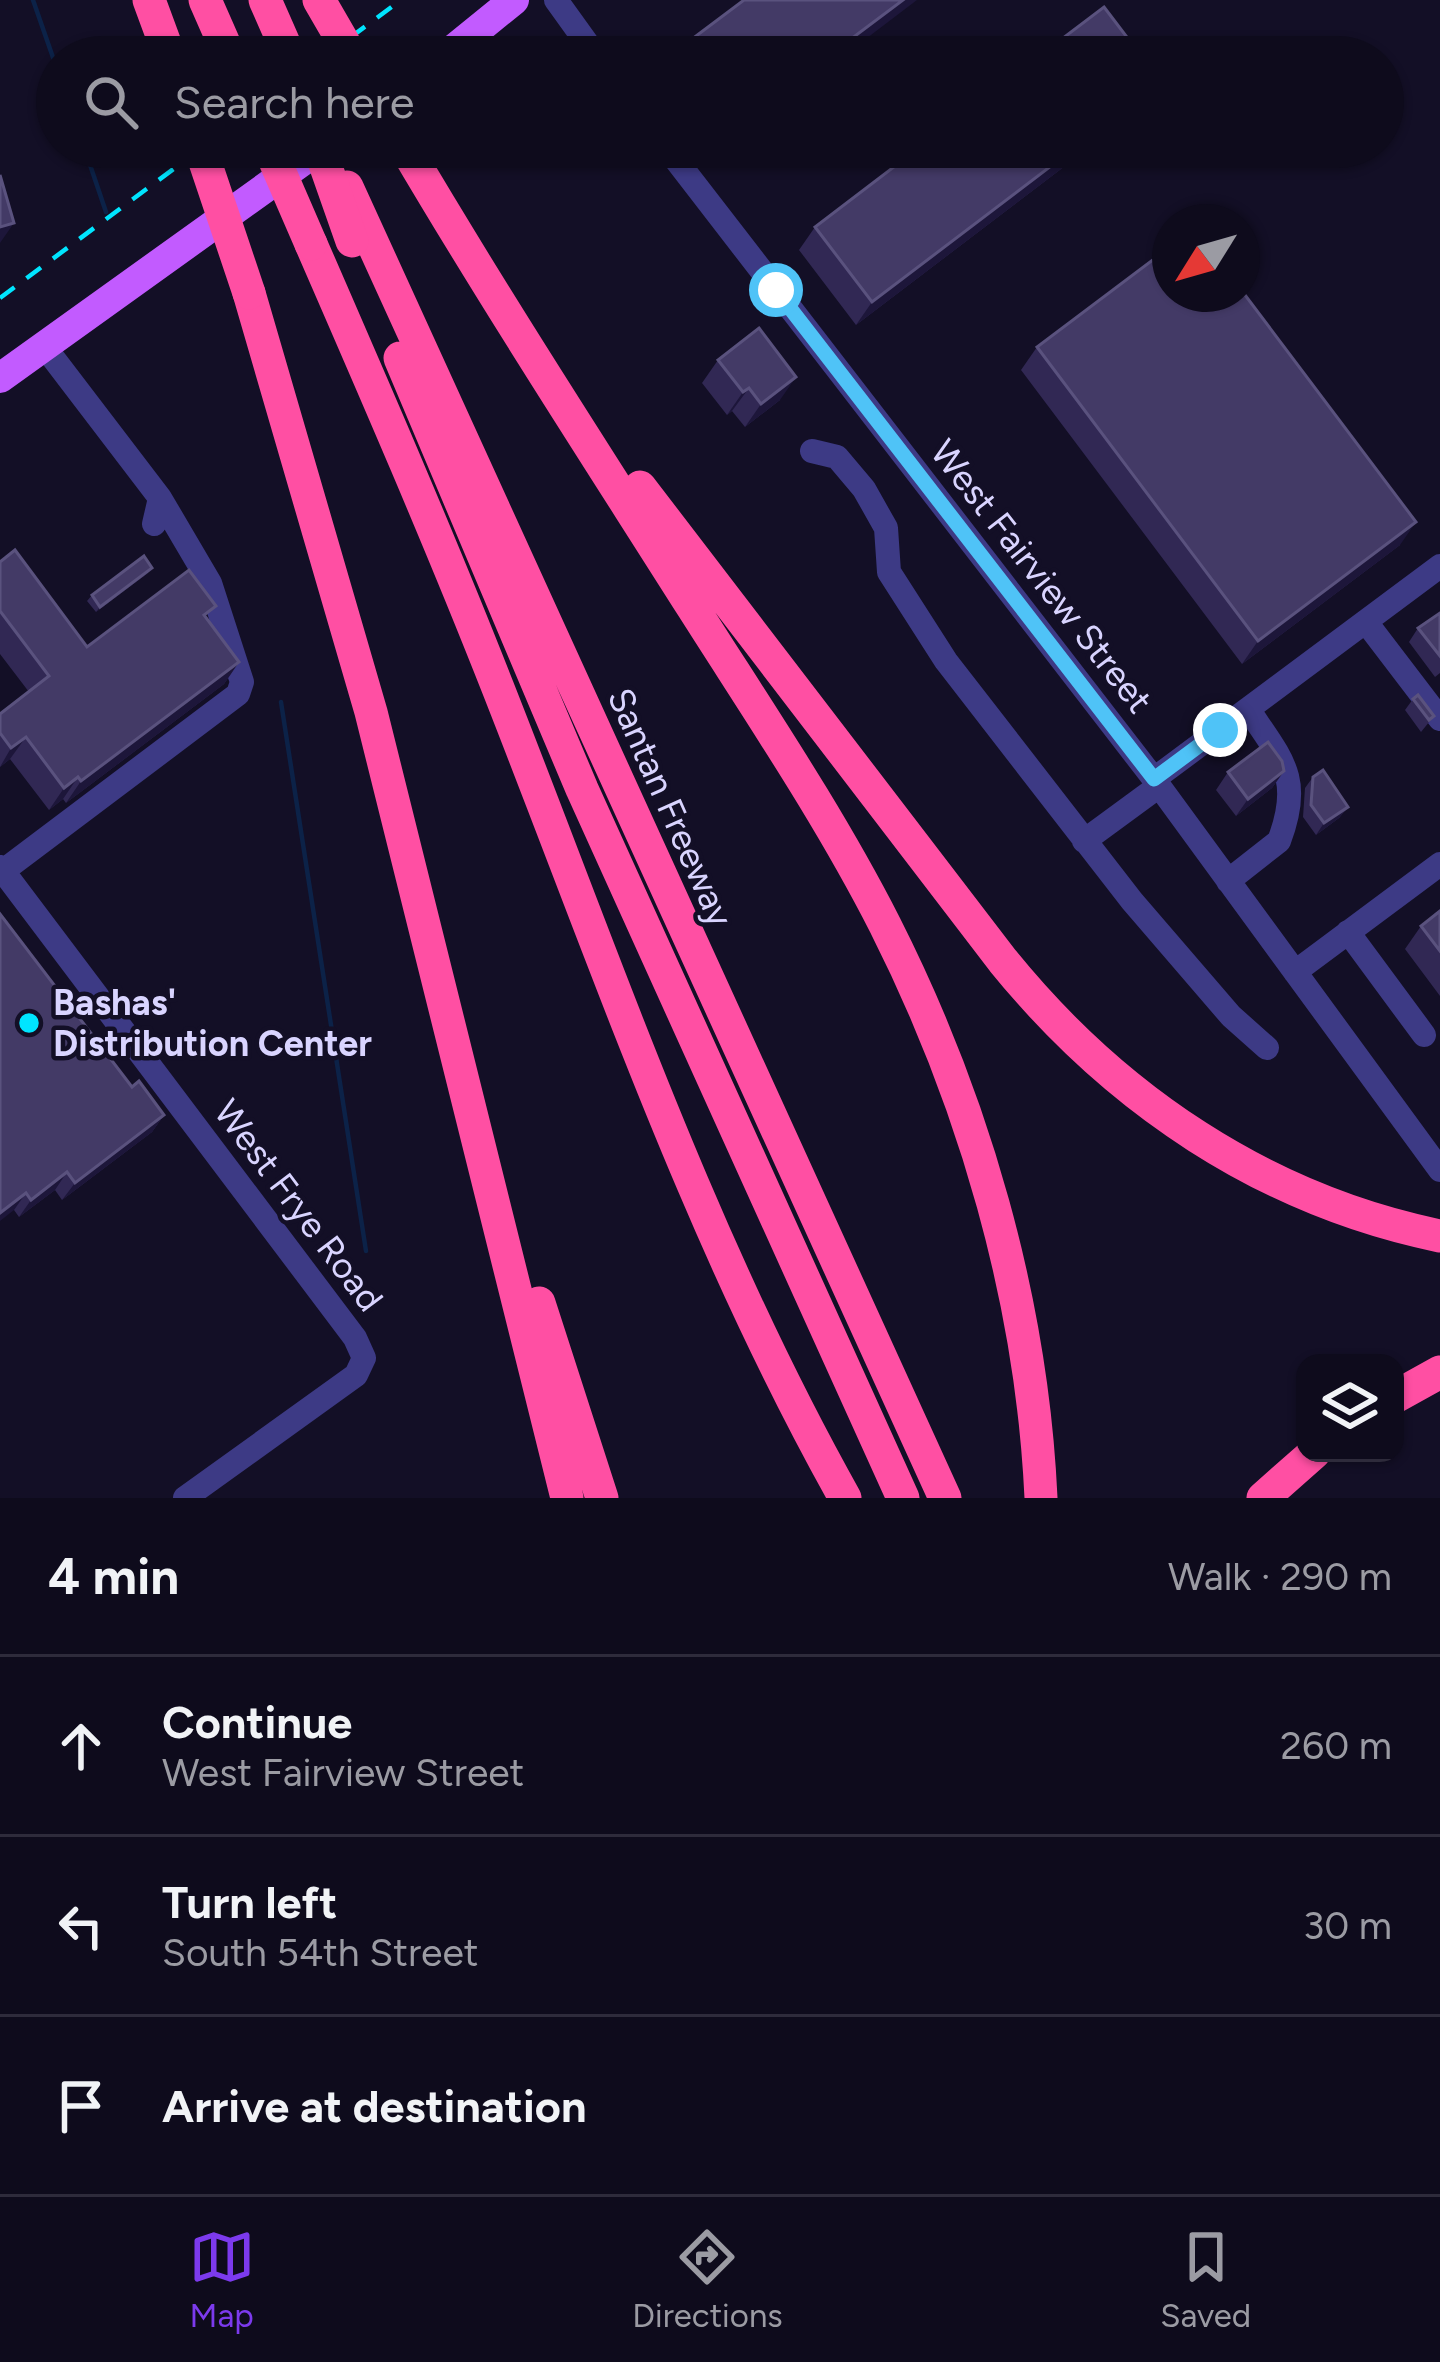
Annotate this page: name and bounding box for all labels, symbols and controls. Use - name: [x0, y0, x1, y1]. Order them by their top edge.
- search box: [36, 36, 1404, 168]
- icon: search: [78, 69, 144, 135]
- text: Search here: [174, 75, 414, 129]
- north arrow: [1152, 204, 1260, 312]
- route start: [749, 263, 803, 317]
- street label: West Fairview Street: [922, 431, 1161, 721]
- street label: Santan Freeway: [599, 681, 742, 933]
- route end: [1193, 703, 1247, 757]
- place label: Bashas' Distribution Center: [53, 981, 372, 1065]
- marker: Bashas' Distribution Center: [16, 1010, 42, 1036]
- street label: West Frye Road: [205, 1091, 392, 1319]
- map controls: [1296, 1354, 1404, 1462]
- button: layers: [1296, 1354, 1404, 1462]
- text: 4 min: [48, 1546, 179, 1607]
- text: Walk · 290 m: [1168, 1553, 1392, 1600]
- text: Continue: [162, 1695, 352, 1749]
- icon: ahead: [48, 1713, 114, 1779]
- text: 260 m: [1280, 1722, 1392, 1769]
- text: West Fairview Street: [162, 1749, 524, 1796]
- text: Turn left: [162, 1875, 337, 1929]
- icon: left: [48, 1893, 114, 1959]
- text: 30 m: [1303, 1902, 1392, 1949]
- text: South 54th Street: [162, 1929, 478, 1976]
- icon: arrive: [48, 2073, 114, 2139]
- text: Arrive at destination: [162, 2079, 586, 2133]
- tab: Map: [189, 2224, 255, 2335]
- tab: Directions: [632, 2224, 783, 2335]
- tab: Saved: [1160, 2224, 1251, 2335]

